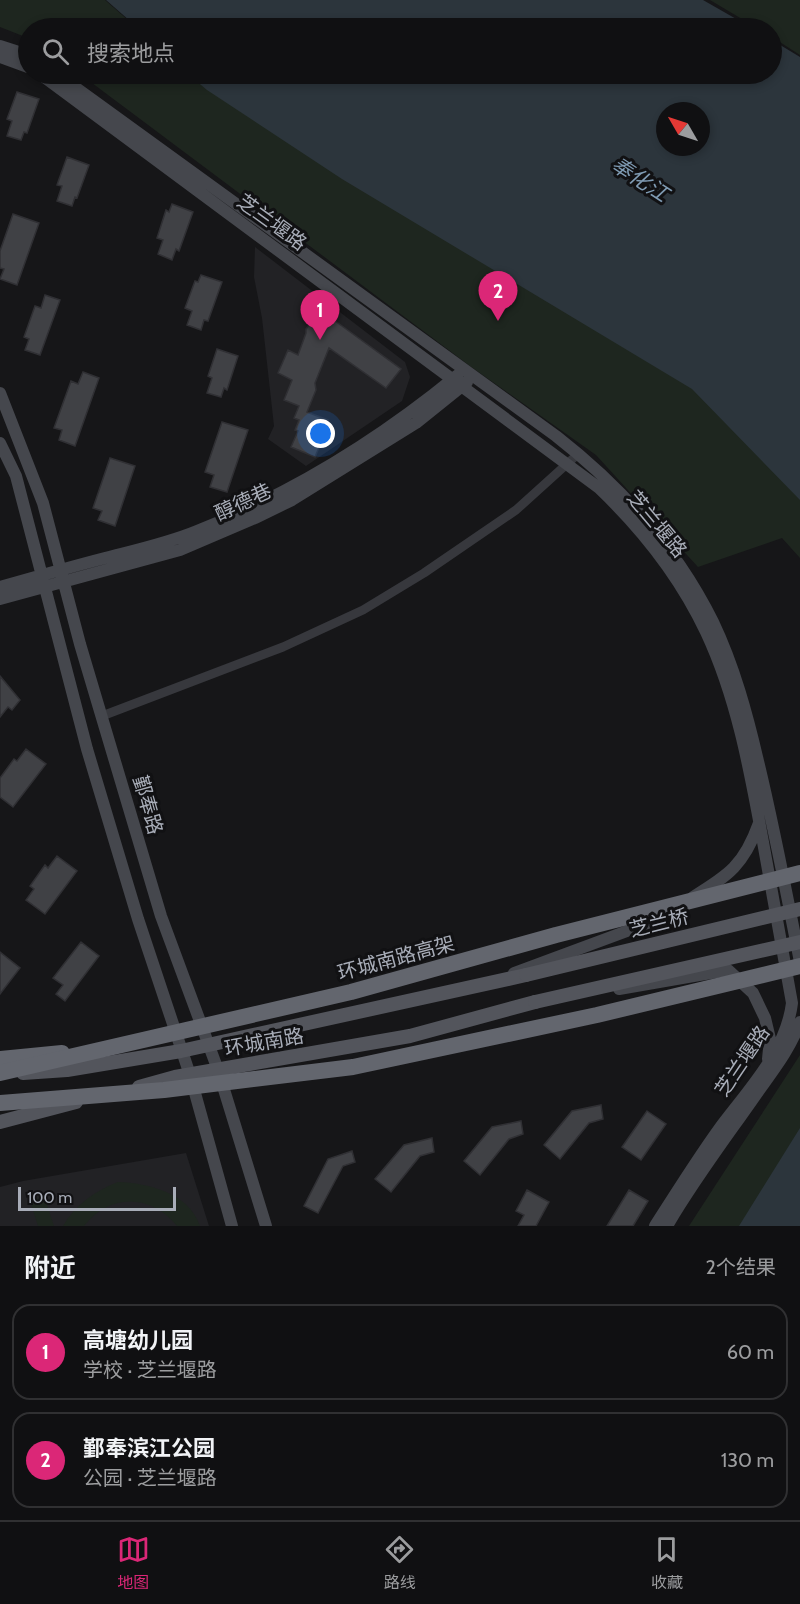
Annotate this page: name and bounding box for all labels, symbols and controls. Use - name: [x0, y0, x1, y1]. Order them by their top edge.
- search box: [18, 18, 782, 84]
- icon: search: [39, 35, 72, 68]
- text: 搜索地点: [87, 40, 175, 67]
- north arrow: [656, 102, 710, 156]
- water label: 奉化江: [607, 151, 675, 208]
- street label: 芝兰堰路: [233, 189, 311, 255]
- pin: 2: [478, 272, 518, 321]
- pin: 1: [300, 290, 340, 340]
- your location: [306, 419, 335, 448]
- street label: 醇德巷: [211, 478, 275, 526]
- street label: 芝兰堰路: [622, 486, 692, 562]
- street label: 鄞奉路: [128, 773, 168, 837]
- street label: 芝兰桥: [627, 904, 691, 942]
- street label: 环城南路高架: [335, 931, 457, 985]
- street label: 芝兰堰路: [710, 1021, 774, 1101]
- street label: 环城南路: [223, 1023, 305, 1061]
- scale bar: [18, 1184, 176, 1212]
- text: 100 m: [27, 1188, 72, 1207]
- text: 附近: [24, 1252, 76, 1284]
- text: 2个结果: [706, 1255, 776, 1279]
- text: 高塘幼儿园: [83, 1327, 193, 1354]
- text: 1: [42, 1340, 49, 1364]
- text: 60 m: [727, 1340, 774, 1364]
- text: 学校 · 芝兰堰路: [83, 1358, 217, 1382]
- text: 鄞奉滨江公园: [83, 1435, 215, 1462]
- text: 2: [40, 1448, 51, 1472]
- text: 130 m: [721, 1448, 774, 1472]
- text: 公园 · 芝兰堰路: [83, 1466, 217, 1490]
- tab: 地图: [117, 1533, 150, 1593]
- tab: 路线: [383, 1533, 416, 1593]
- tab: 收藏: [650, 1533, 683, 1593]

